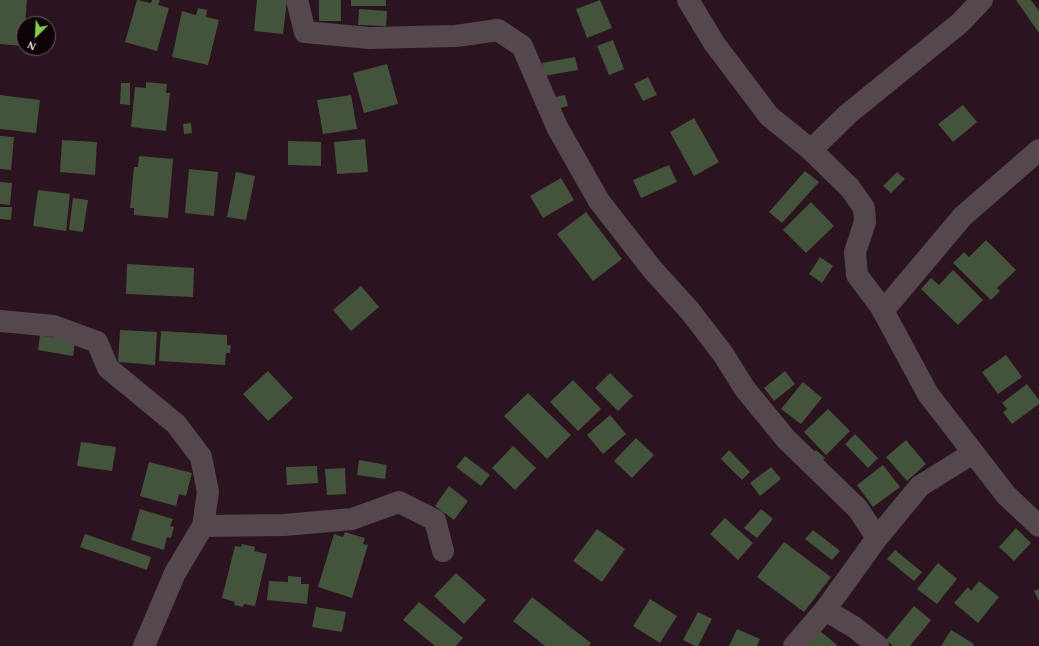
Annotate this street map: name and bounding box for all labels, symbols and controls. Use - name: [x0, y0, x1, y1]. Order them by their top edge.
- north arrow: [16, 16, 56, 56]
- text: N: [25, 39, 38, 53]

